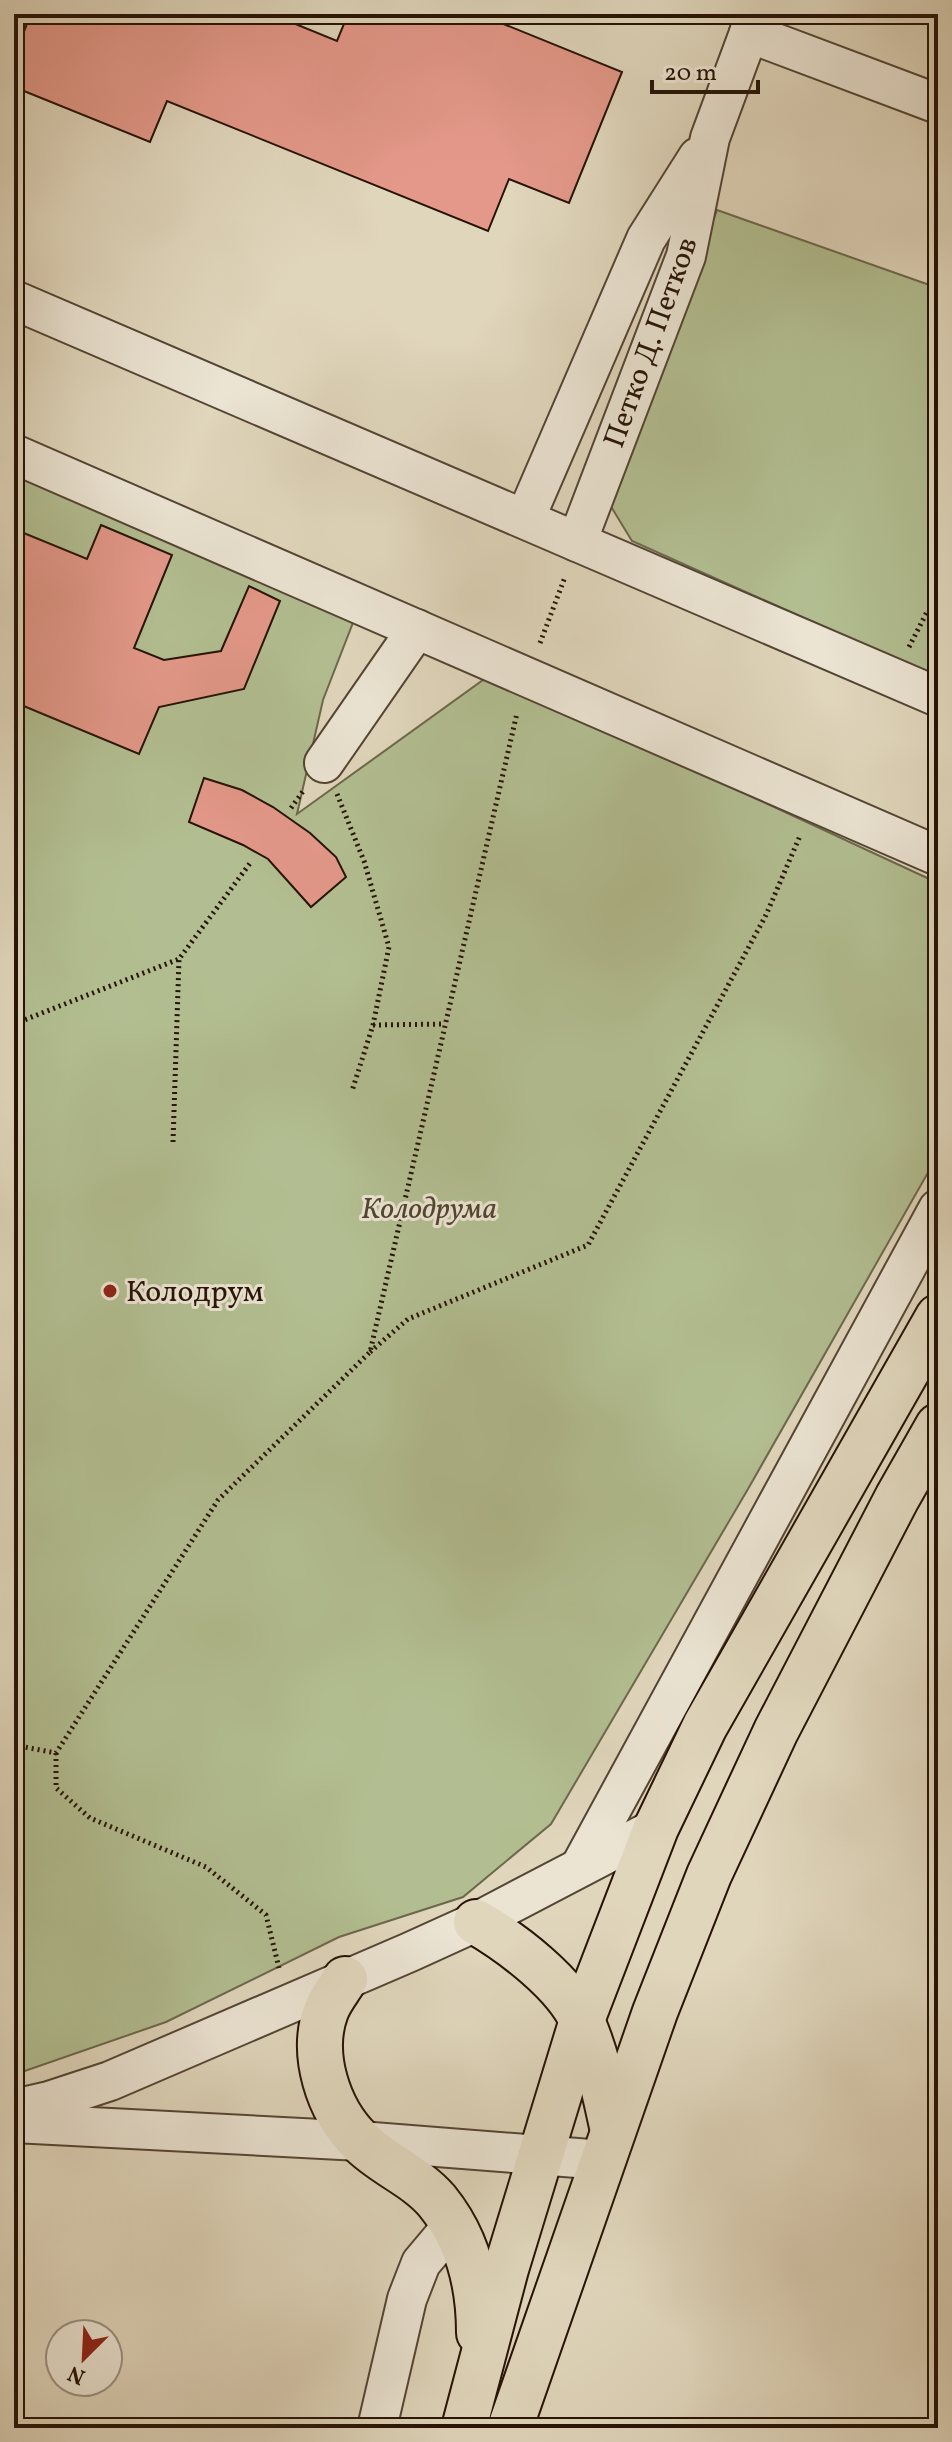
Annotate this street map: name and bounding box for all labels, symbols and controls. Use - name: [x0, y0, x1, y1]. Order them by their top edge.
- scale bar: [652, 44, 758, 94]
- text: 20 m: [664, 57, 717, 91]
- street label: Петко Д. Петков: [594, 231, 710, 454]
- park label: Колодрума: [361, 1189, 497, 1231]
- place label: Колодрум: [126, 1272, 264, 1314]
- marker: Колодрум: [101, 1282, 119, 1300]
- north arrow: [44, 2318, 124, 2398]
- text: N: [63, 2357, 90, 2391]

